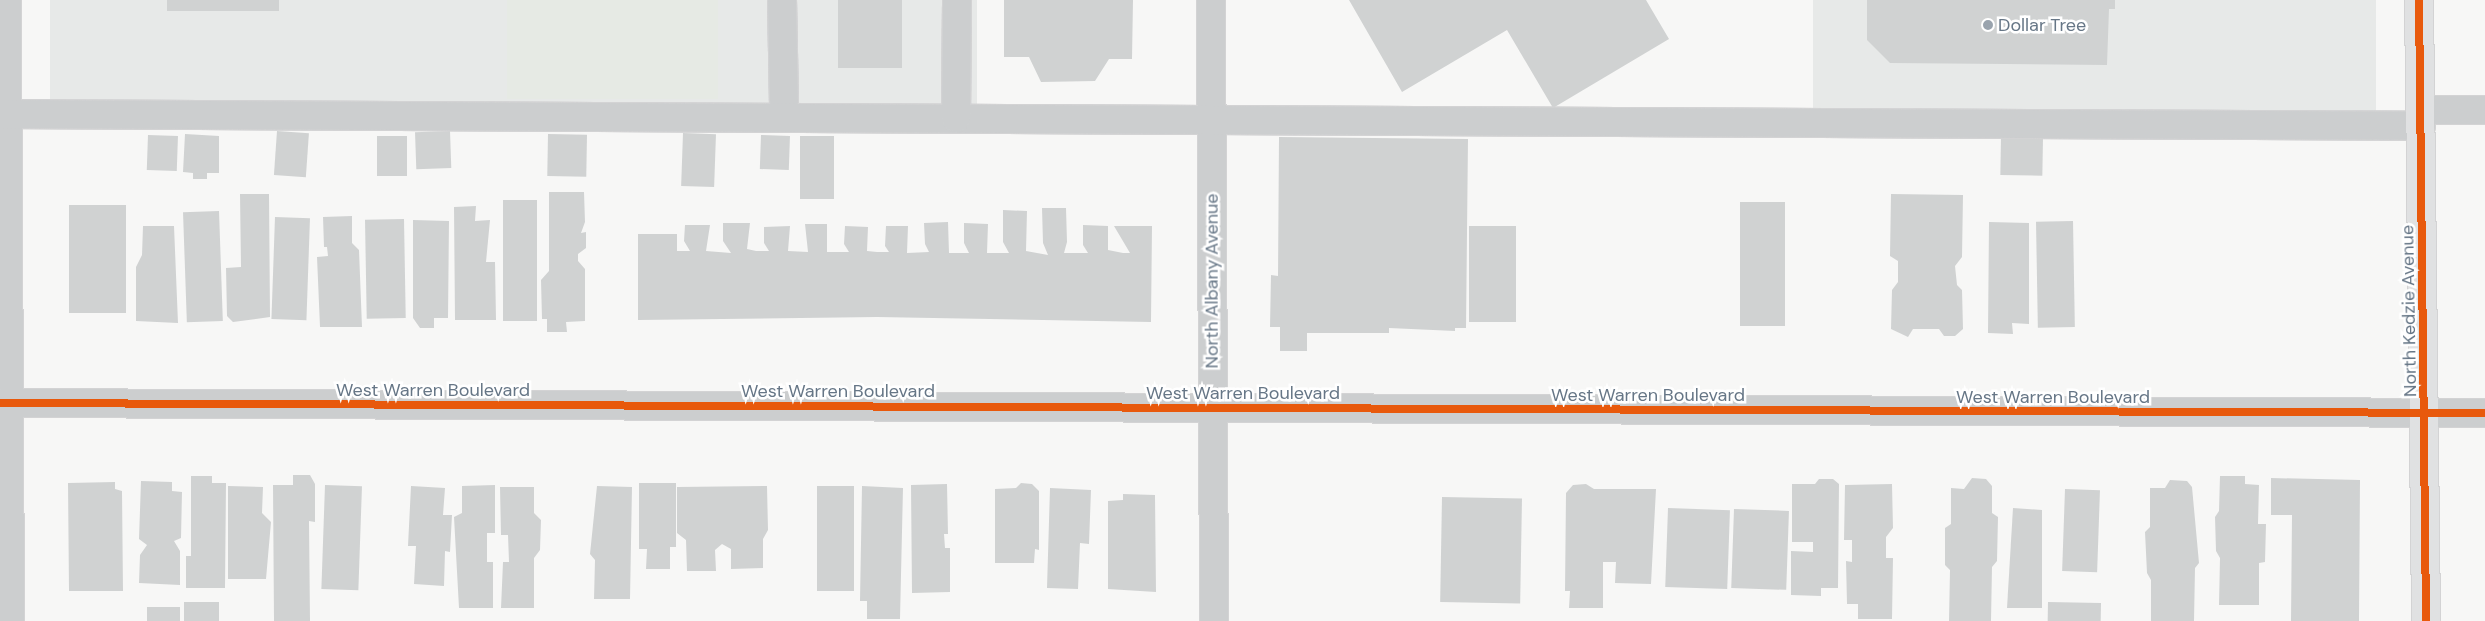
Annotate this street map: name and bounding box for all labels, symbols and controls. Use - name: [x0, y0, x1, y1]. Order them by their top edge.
- place label: Dollar Tree: [1998, 14, 2086, 36]
- marker: Dollar Tree: [1982, 19, 1994, 31]
- street label: North Albany Avenue: [1201, 193, 1223, 369]
- street label: North Kedzie Avenue: [2397, 225, 2421, 397]
- street label: West Warren Boulevard: [336, 379, 530, 401]
- street label: West Warren Boulevard: [741, 380, 935, 402]
- street label: West Warren Boulevard: [1146, 382, 1340, 404]
- street label: West Warren Boulevard: [1551, 384, 1745, 406]
- street label: West Warren Boulevard: [1956, 386, 2150, 408]

